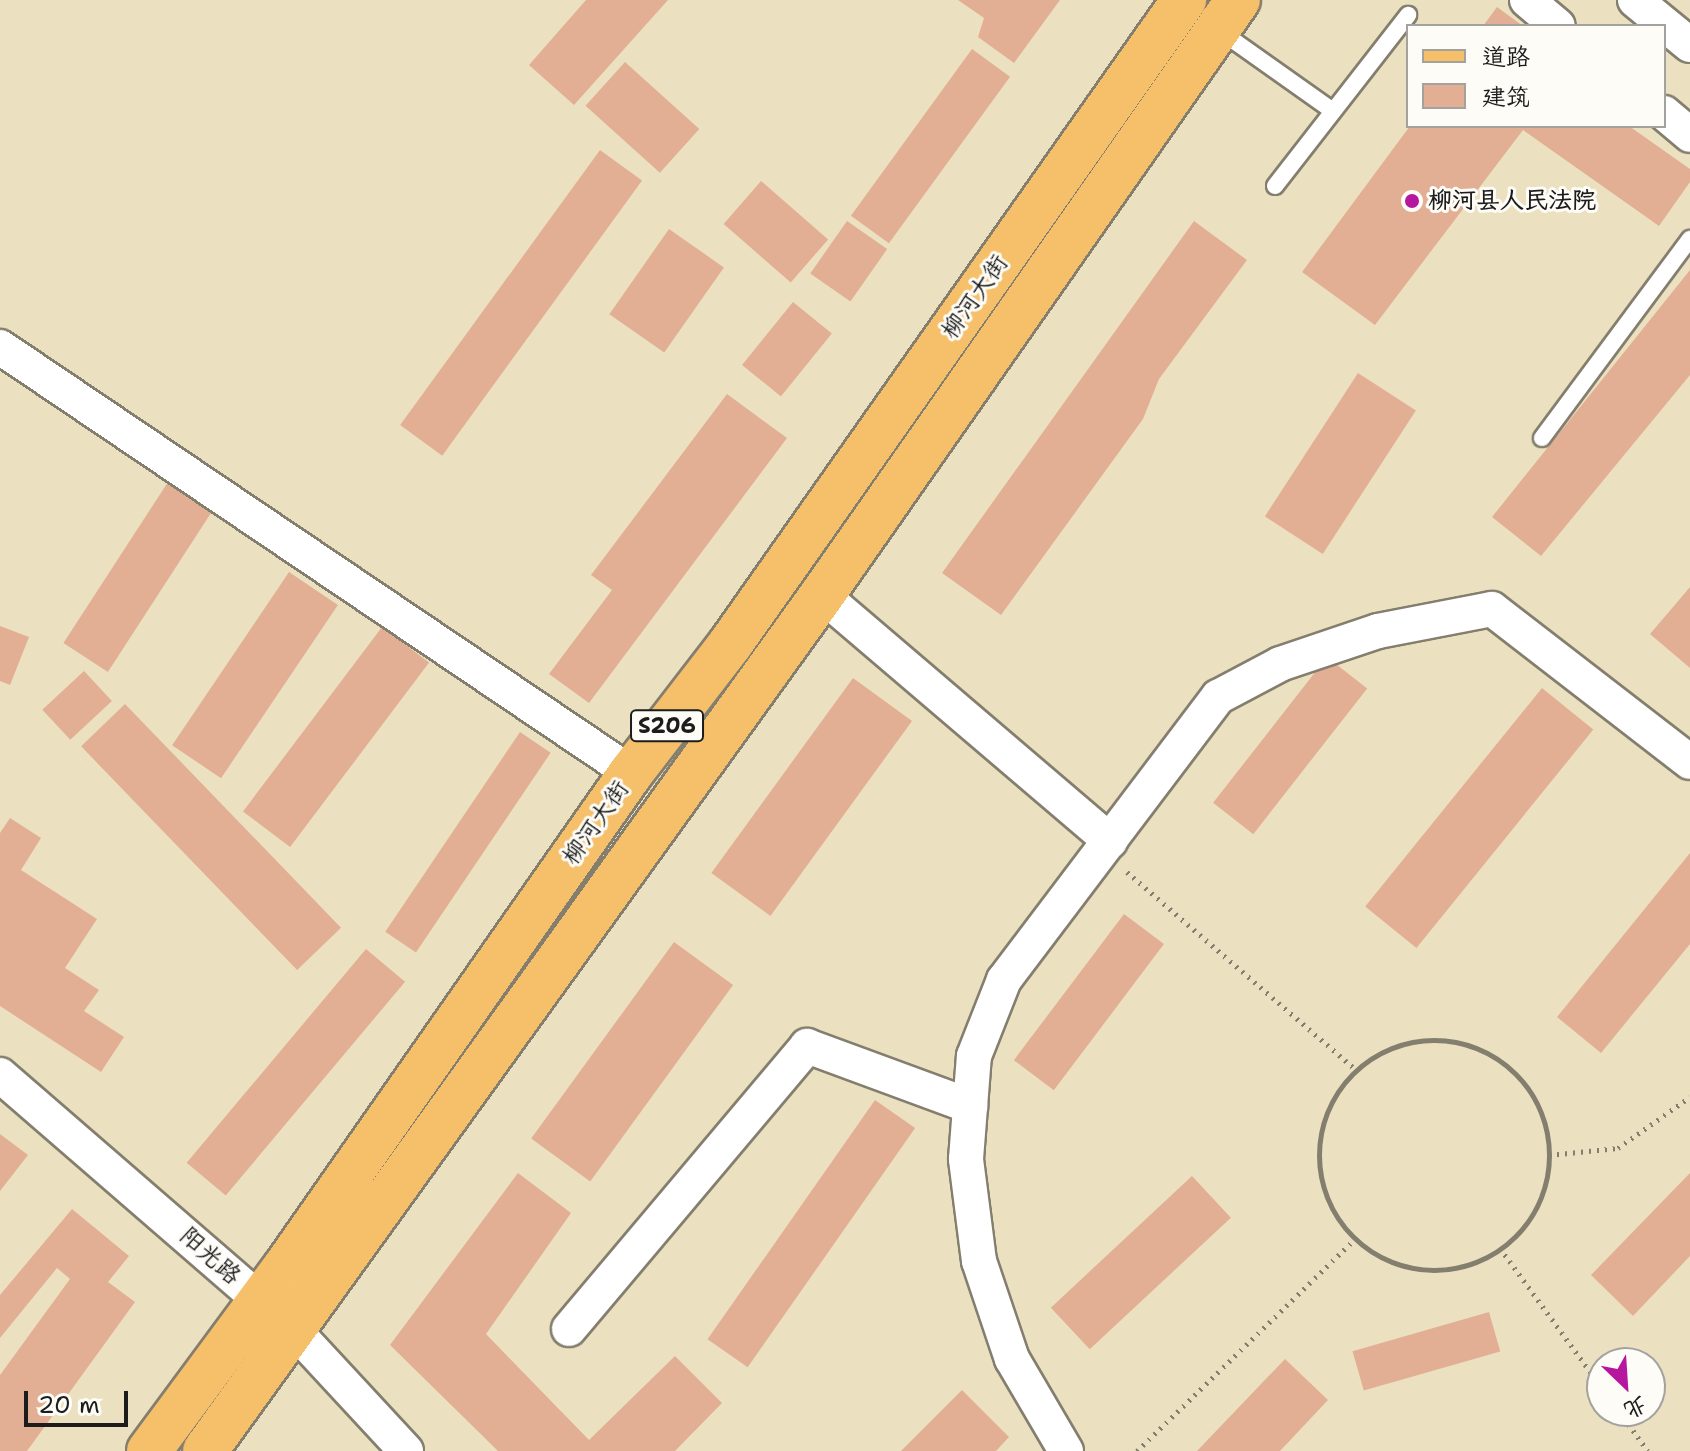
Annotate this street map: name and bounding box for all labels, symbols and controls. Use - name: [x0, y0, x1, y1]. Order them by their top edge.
- legend: [1406, 24, 1666, 128]
- text: 道路: [1482, 41, 1530, 73]
- text: 建筑: [1482, 81, 1530, 113]
- place label: 柳河县人民法院: [1428, 187, 1596, 215]
- marker: 柳河县人民法院: [1403, 192, 1421, 210]
- street label: 柳河大街: [936, 249, 1014, 345]
- road number: S206: [629, 708, 705, 744]
- street label: 柳河大街: [557, 775, 635, 871]
- street label: 阳光路: [174, 1221, 246, 1291]
- north arrow: [1586, 1347, 1666, 1427]
- scale bar: [28, 1375, 132, 1425]
- text: 20 m: [38, 1389, 100, 1421]
- text: 北: [1619, 1390, 1652, 1425]

